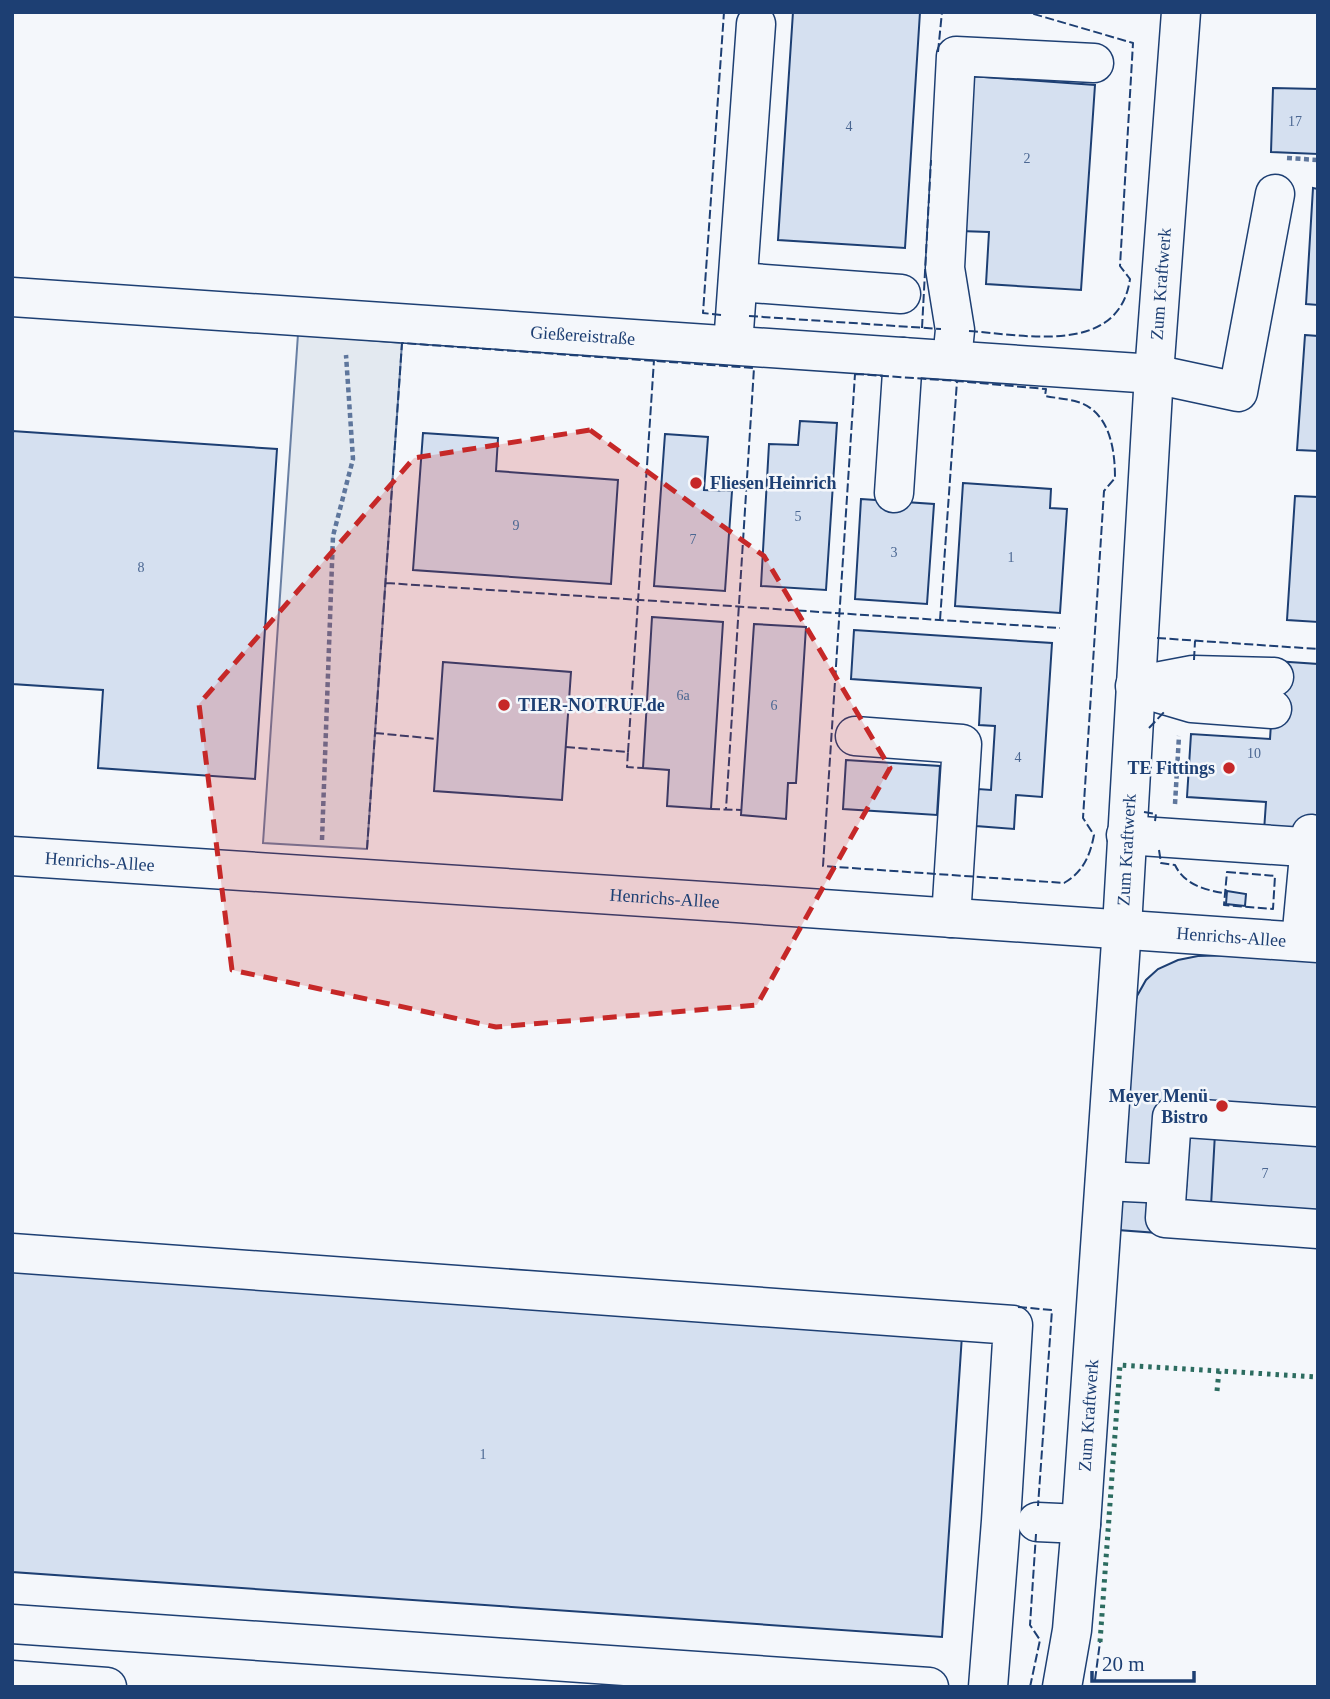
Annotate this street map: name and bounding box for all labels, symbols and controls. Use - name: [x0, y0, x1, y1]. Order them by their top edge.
- house number: 17: [1288, 114, 1302, 129]
- house number: 4: [846, 119, 853, 134]
- house number: 2: [1024, 151, 1031, 166]
- street label: Zum Kraftwerk: [1147, 227, 1175, 341]
- street label: Gießereistraße: [530, 322, 636, 349]
- place label: Fliesen Heinrich: [710, 473, 836, 493]
- marker: Fliesen Heinrich: [688, 475, 704, 491]
- house number: 5: [795, 509, 802, 524]
- house number: 9: [513, 518, 520, 533]
- house number: 7: [690, 532, 697, 547]
- house number: 3: [891, 545, 898, 560]
- house number: 1: [1008, 550, 1015, 565]
- house number: 8: [138, 560, 145, 575]
- house number: 6a: [676, 688, 690, 703]
- place label: TIER-NOTRUF.de: [518, 695, 665, 715]
- marker: TIER-NOTRUF.de: [496, 697, 512, 713]
- house number: 6: [771, 698, 778, 713]
- house number: 10: [1247, 746, 1261, 761]
- house number: 4: [1015, 750, 1022, 765]
- place label: TE Fittings: [1127, 758, 1215, 778]
- marker: TE Fittings: [1221, 760, 1237, 776]
- street label: Zum Kraftwerk: [1113, 793, 1140, 907]
- street label: Henrichs-Allee: [44, 848, 155, 875]
- street label: Henrichs-Allee: [609, 885, 720, 912]
- street label: Henrichs-Allee: [1176, 923, 1287, 951]
- place label: Meyer Menü Bistro: [1109, 1086, 1208, 1127]
- marker: Meyer Menü Bistro: [1214, 1098, 1230, 1114]
- house number: 7: [1262, 1166, 1269, 1181]
- street label: Zum Kraftwerk: [1075, 1359, 1102, 1472]
- house number: 1: [480, 1447, 487, 1462]
- scale bar: [1092, 1640, 1194, 1684]
- text: 20 m: [1102, 1652, 1145, 1676]

